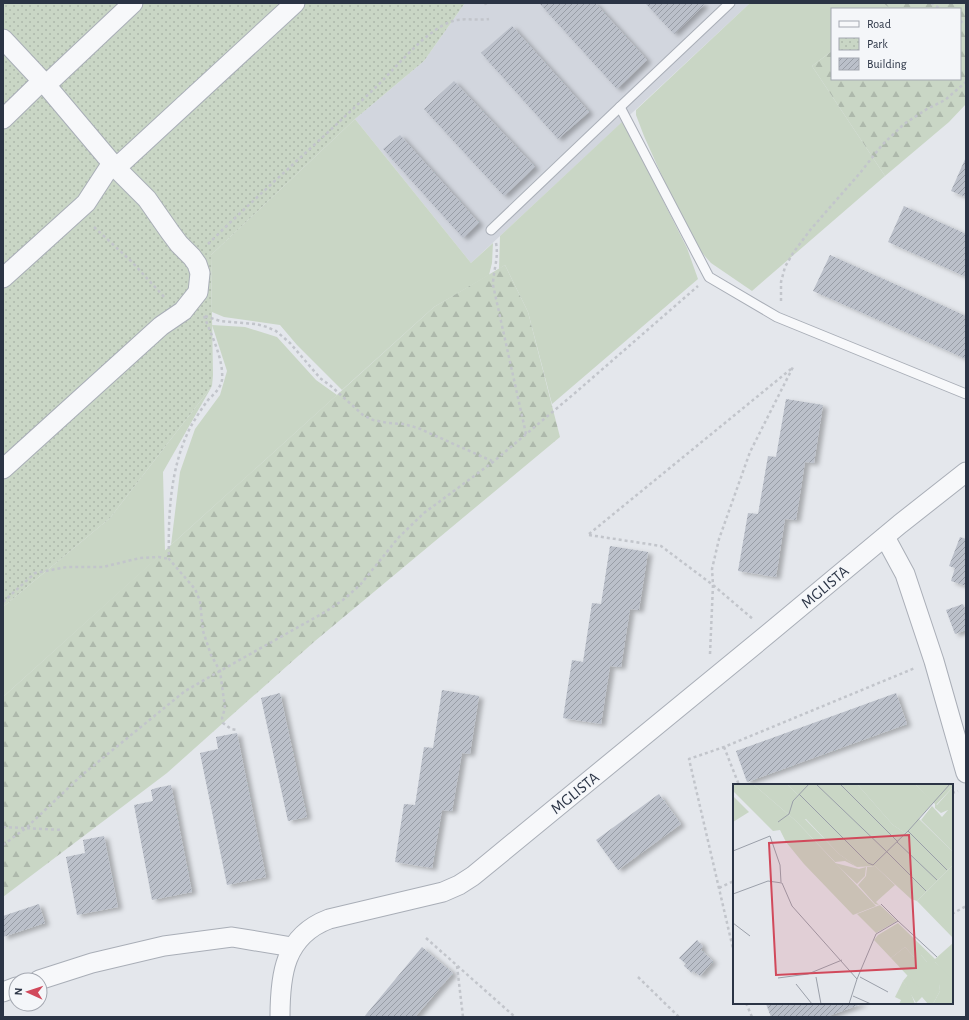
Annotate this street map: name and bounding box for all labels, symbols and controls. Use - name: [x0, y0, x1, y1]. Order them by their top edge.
- legend: [831, 8, 961, 80]
- text: Road: [867, 18, 891, 30]
- text: Park: [867, 38, 888, 50]
- text: Building: [867, 58, 907, 70]
- street label: MGLISTA: [798, 563, 852, 611]
- street label: MGLISTA: [548, 769, 602, 817]
- inset map: [733, 784, 953, 1004]
- north arrow: [8, 972, 48, 1012]
- text: N: [13, 987, 24, 996]

